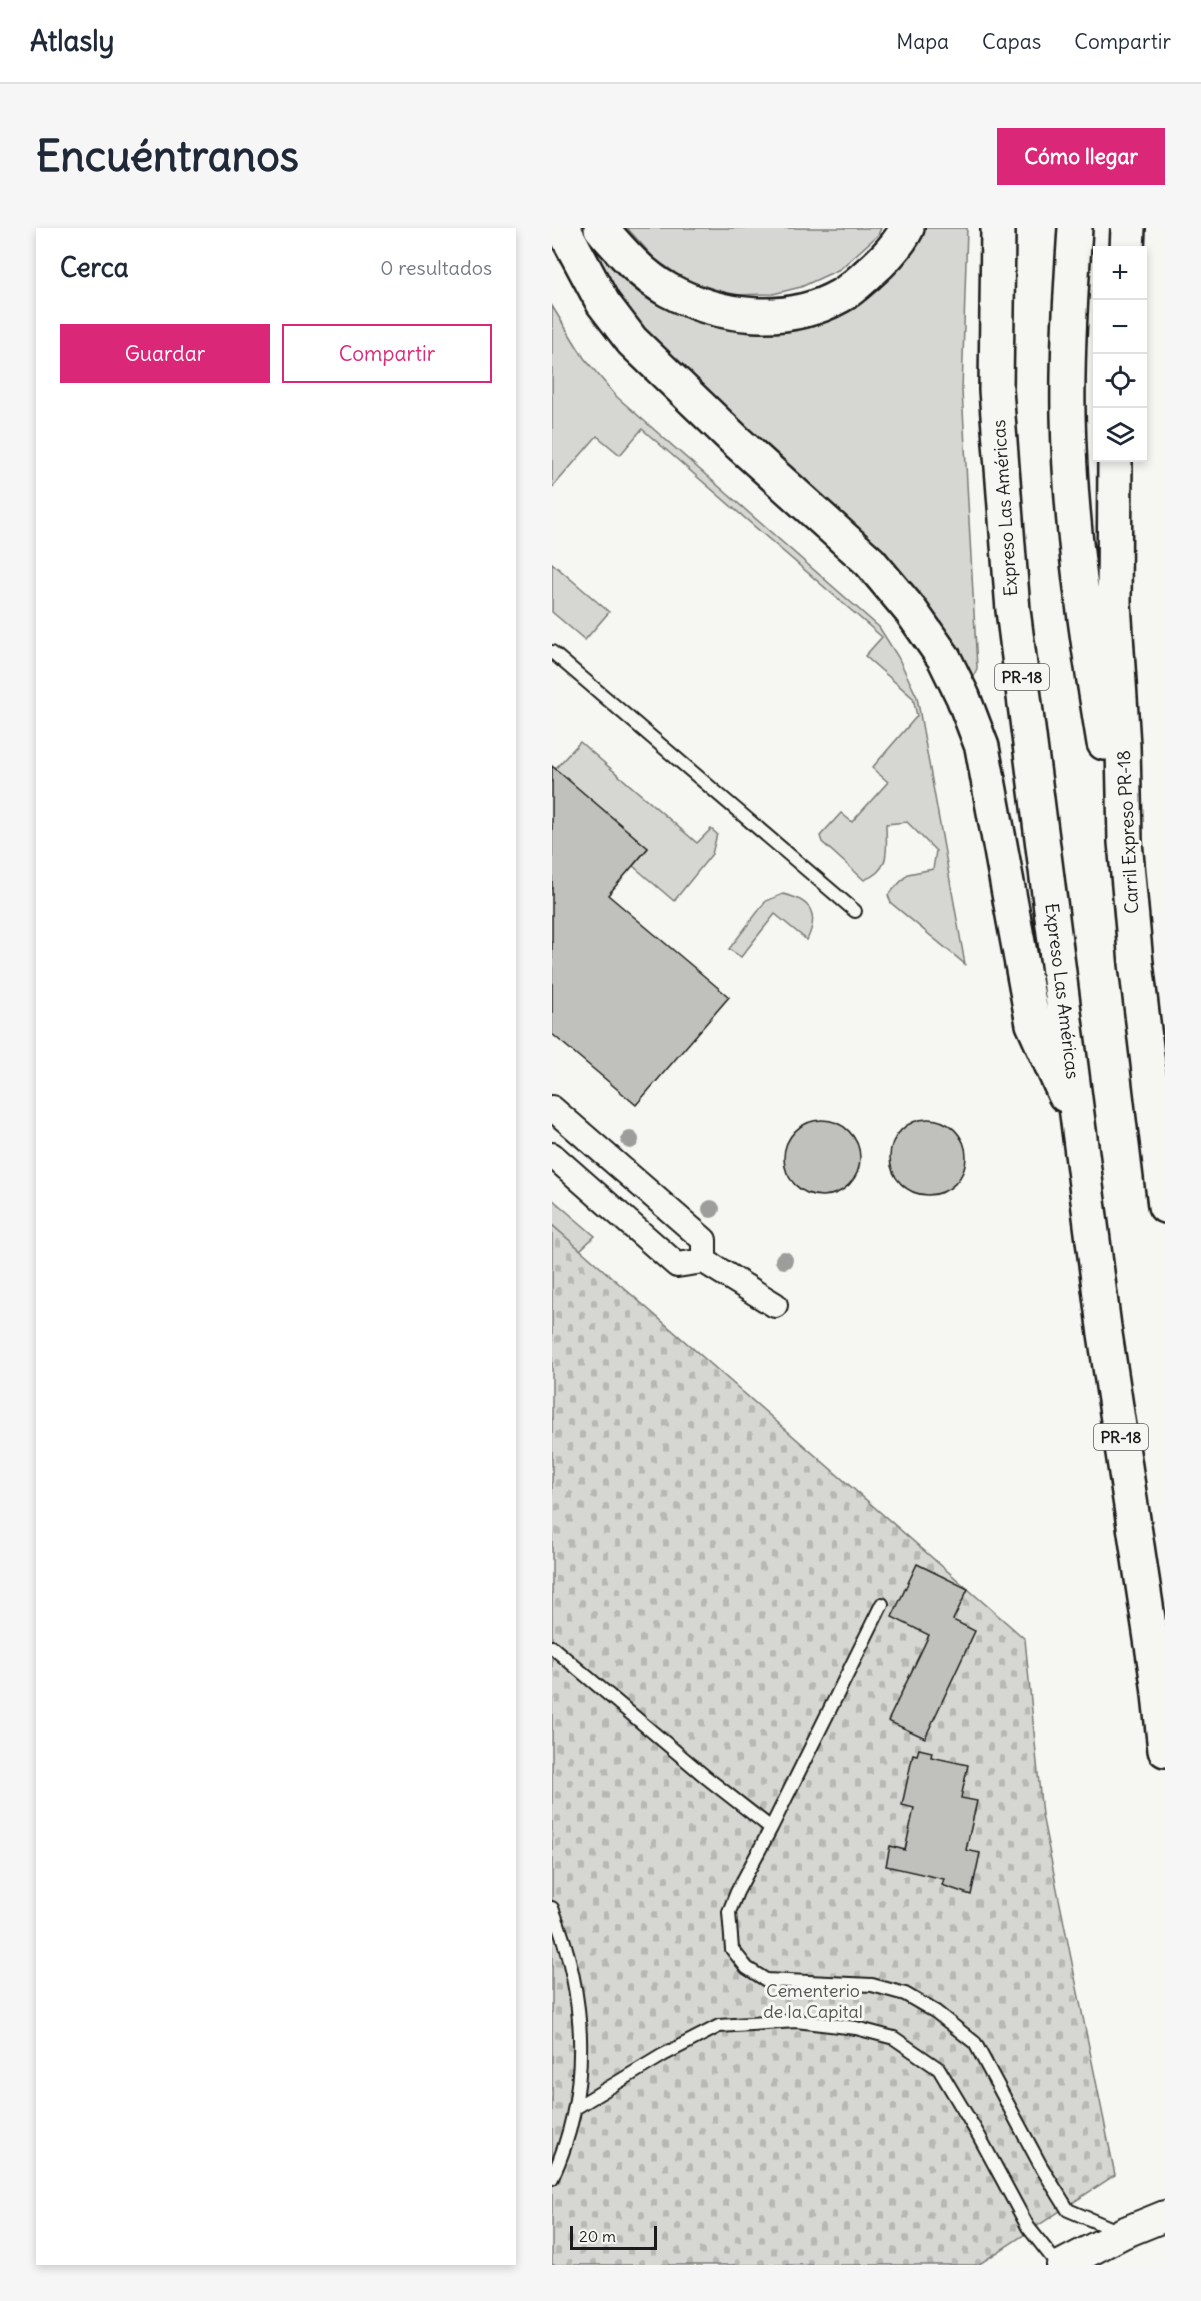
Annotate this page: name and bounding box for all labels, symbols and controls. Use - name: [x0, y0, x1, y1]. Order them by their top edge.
- text: Atlasly: [30, 23, 114, 59]
- text: Mapa: [896, 28, 949, 55]
- text: Capas: [982, 28, 1041, 55]
- text: Compartir: [1074, 28, 1171, 55]
- button: Cómo llegar: [997, 128, 1165, 185]
- text: Encuéntranos: [36, 130, 299, 182]
- map controls: [1093, 246, 1147, 462]
- button: +: [1093, 246, 1147, 300]
- text: Cerca: [60, 251, 129, 284]
- text: 0 resultados: [380, 255, 492, 280]
- button: −: [1093, 300, 1147, 354]
- button: Guardar: [60, 324, 270, 383]
- button: Compartir: [282, 324, 492, 383]
- button: locate: [1093, 354, 1147, 408]
- button: layers: [1093, 408, 1147, 462]
- street label: Expreso Las Américas: [987, 419, 1022, 597]
- road number: PR-18: [995, 664, 1049, 690]
- street label: Carril Expreso PR-18: [1112, 750, 1143, 915]
- street label: Expreso Las Américas: [1040, 902, 1085, 1080]
- road number: PR-18: [1094, 1424, 1148, 1450]
- park label: Cementerio de la Capital: [763, 1979, 863, 2023]
- scale bar: [570, 2223, 657, 2250]
- text: 20 m: [579, 2226, 616, 2246]

